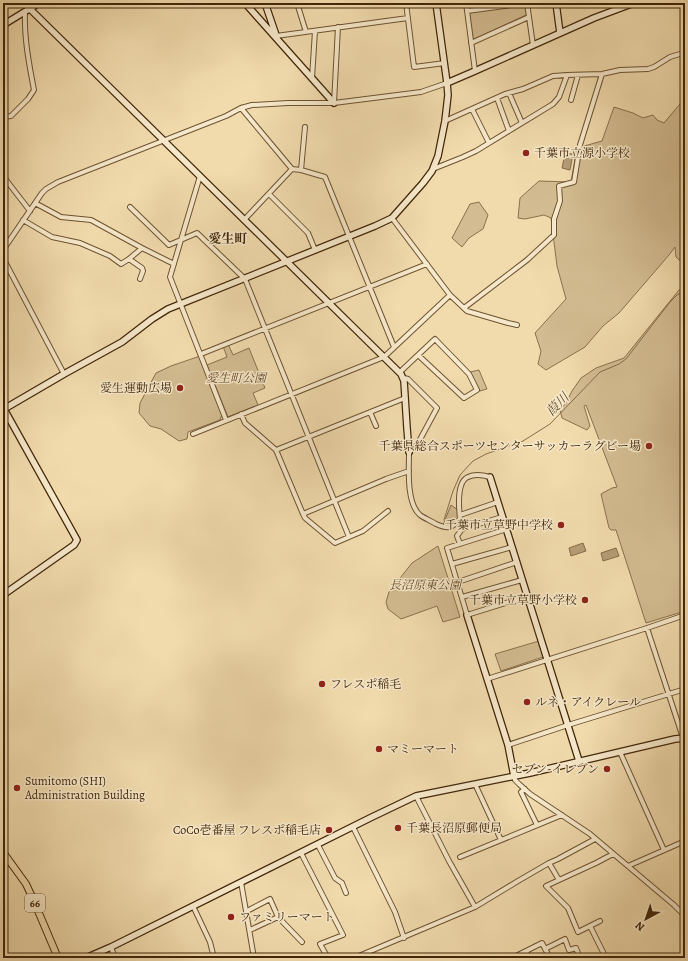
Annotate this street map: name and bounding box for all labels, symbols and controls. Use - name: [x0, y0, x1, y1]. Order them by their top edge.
- place label: 千葉市立源小学校: [534, 145, 630, 161]
- marker: 千葉市立源小学校: [521, 148, 531, 158]
- district label: 愛生町: [208, 230, 248, 247]
- park label: 愛生町公園: [206, 370, 268, 386]
- place label: 愛生運動広場: [100, 380, 172, 396]
- marker: 愛生運動広場: [175, 383, 185, 393]
- water label: 葭川: [542, 388, 574, 420]
- place label: 千葉県総合スポーツセンターサッカーラグビー場: [379, 438, 641, 454]
- marker: 千葉県総合スポーツセンターサッカーラグビー場: [644, 441, 654, 451]
- place label: 千葉市立草野中学校: [445, 517, 553, 533]
- marker: 千葉市立草野中学校: [556, 520, 566, 530]
- park label: 長沼原東公園: [389, 577, 463, 593]
- place label: 千葉市立草野小学校: [469, 592, 577, 608]
- marker: 千葉市立草野小学校: [580, 595, 590, 605]
- place label: フレスポ稲毛: [330, 676, 401, 692]
- marker: フレスポ稲毛: [317, 679, 327, 689]
- place label: ルネ・アイクレール: [535, 694, 641, 710]
- marker: ルネ・アイクレール: [522, 697, 532, 707]
- place label: マミーマート: [387, 741, 459, 757]
- marker: マミーマート: [374, 744, 384, 754]
- place label: セブン-イレブン: [511, 761, 599, 777]
- marker: セブン-イレブン: [602, 764, 612, 774]
- place label: Sumitomo (SHI) Administration Building: [24, 773, 145, 803]
- marker: Sumitomo (SHI) Administration Building: [12, 783, 22, 793]
- place label: 千葉長沼原郵便局: [406, 820, 502, 836]
- place label: CoCo壱番屋 フレスポ稲毛店: [173, 822, 321, 838]
- marker: 千葉長沼原郵便局: [393, 823, 403, 833]
- marker: CoCo壱番屋 フレスポ稲毛店: [324, 825, 334, 835]
- road number: 66: [25, 894, 45, 912]
- north arrow: [626, 899, 666, 939]
- place label: ファミリーマート: [239, 909, 335, 925]
- marker: ファミリーマート: [226, 912, 236, 922]
- text: N: [632, 918, 648, 935]

